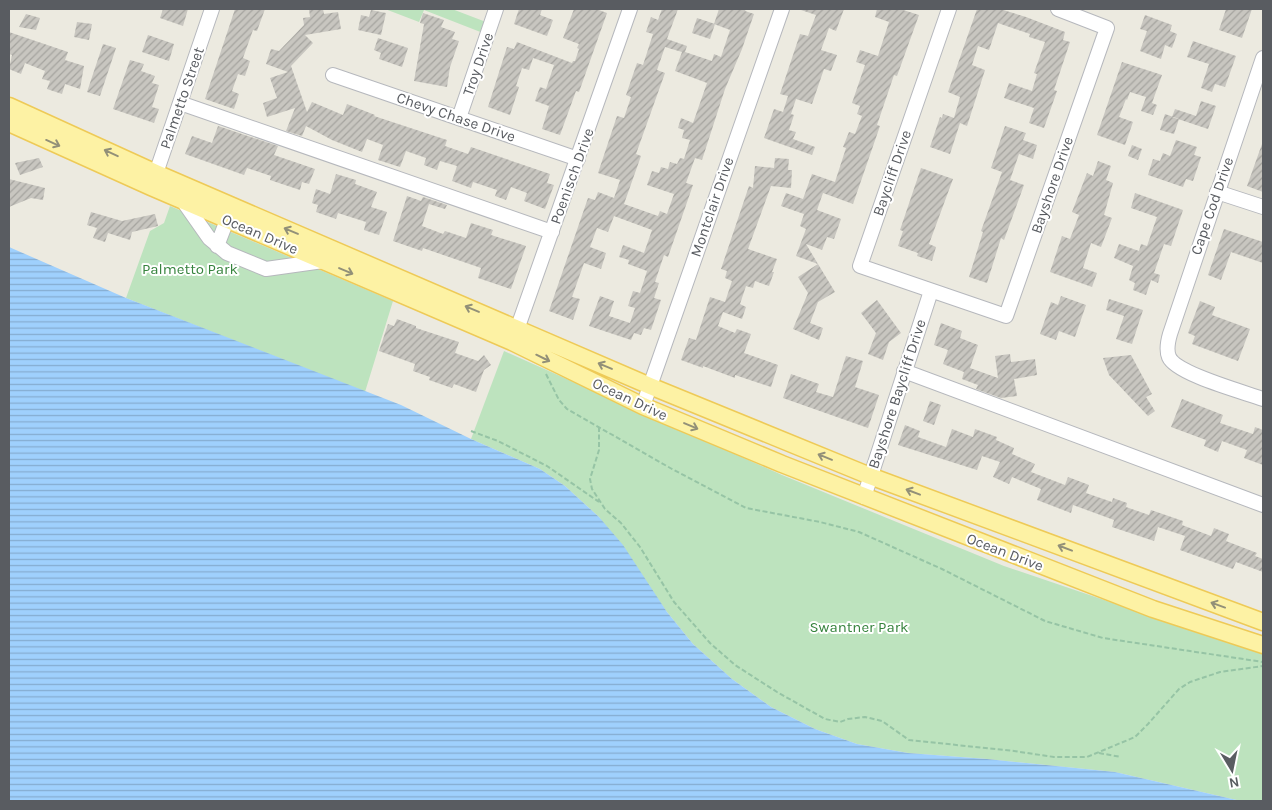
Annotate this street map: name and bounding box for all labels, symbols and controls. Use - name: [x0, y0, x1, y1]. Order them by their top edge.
- street label: Troy Drive: [459, 30, 497, 98]
- street label: Palmetto Street: [156, 44, 208, 151]
- street label: Chevy Chase Drive: [394, 88, 518, 146]
- street label: Poenisch Drive: [546, 125, 598, 227]
- street label: Baycliff Drive: [869, 128, 915, 218]
- street label: Bayshore Drive: [1027, 134, 1077, 236]
- one-way arrow: [45, 139, 60, 149]
- one-way arrow: [104, 147, 119, 157]
- street label: Montclair Drive: [687, 155, 737, 259]
- street label: Cape Cod Drive: [1187, 155, 1237, 257]
- street label: Ocean Drive: [219, 210, 301, 258]
- one-way arrow: [284, 225, 299, 235]
- park label: Palmetto Park: [142, 260, 238, 278]
- one-way arrow: [338, 267, 353, 277]
- one-way arrow: [465, 304, 480, 314]
- street label: Bayshore Baycliff Drive: [864, 317, 930, 471]
- one-way arrow: [536, 353, 551, 363]
- one-way arrow: [598, 361, 613, 371]
- street label: Ocean Drive: [589, 374, 671, 424]
- one-way arrow: [683, 422, 698, 431]
- one-way arrow: [818, 452, 833, 462]
- one-way arrow: [906, 486, 921, 496]
- street label: Ocean Drive: [964, 529, 1046, 575]
- one-way arrow: [1058, 543, 1073, 553]
- one-way arrow: [1210, 600, 1226, 609]
- park label: Swantner Park: [809, 618, 909, 636]
- north arrow: [1207, 745, 1257, 795]
- text: N: [1228, 773, 1241, 792]

